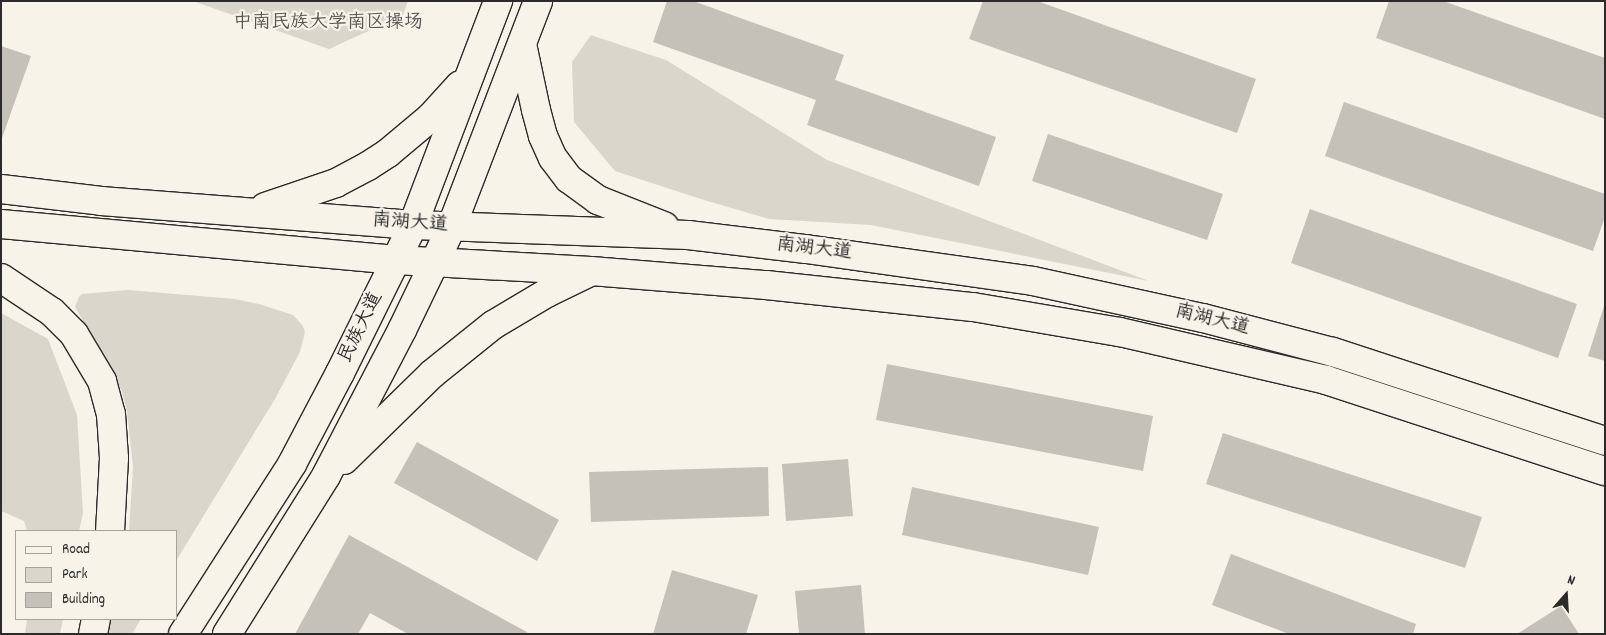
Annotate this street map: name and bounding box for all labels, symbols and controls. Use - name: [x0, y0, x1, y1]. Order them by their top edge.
- park label: 中南民族大学南区操场: [233, 13, 423, 35]
- street label: 南湖大道: [371, 210, 449, 238]
- street label: 南湖大道: [775, 234, 853, 266]
- street label: 民族大道: [335, 289, 389, 367]
- street label: 南湖大道: [1172, 301, 1252, 341]
- legend: [15, 530, 178, 620]
- text: Road: [62, 539, 90, 561]
- text: Park: [62, 564, 88, 586]
- north arrow: [1541, 570, 1591, 620]
- text: N: [1564, 570, 1577, 591]
- text: Building: [62, 589, 105, 611]

